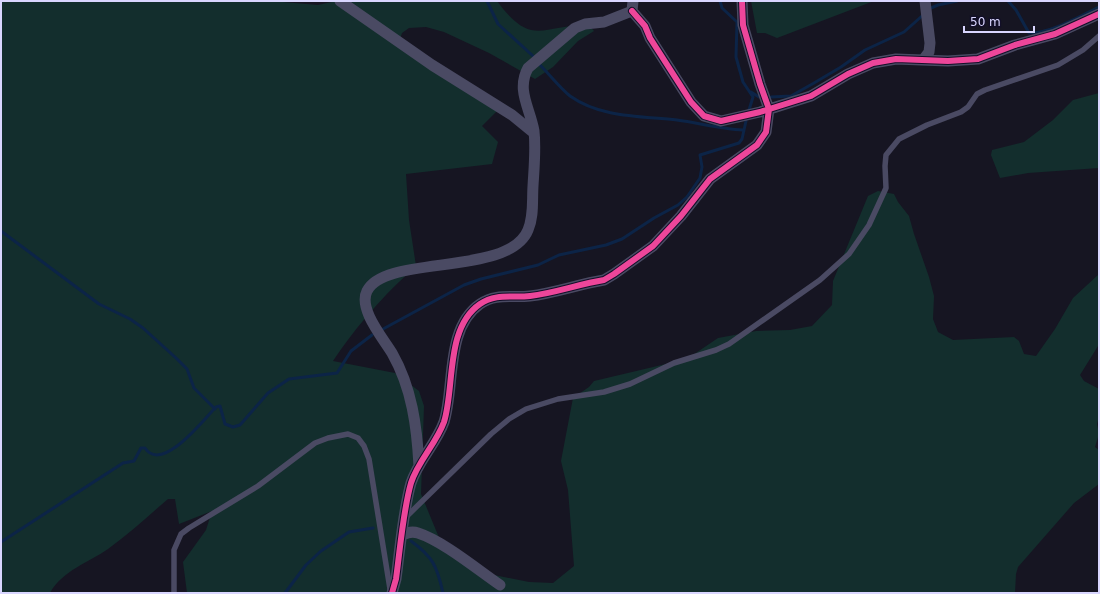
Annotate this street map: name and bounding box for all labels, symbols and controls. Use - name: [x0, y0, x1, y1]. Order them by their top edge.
- scale bar: [964, 8, 1034, 34]
- text: 50 m: [970, 15, 1001, 29]

